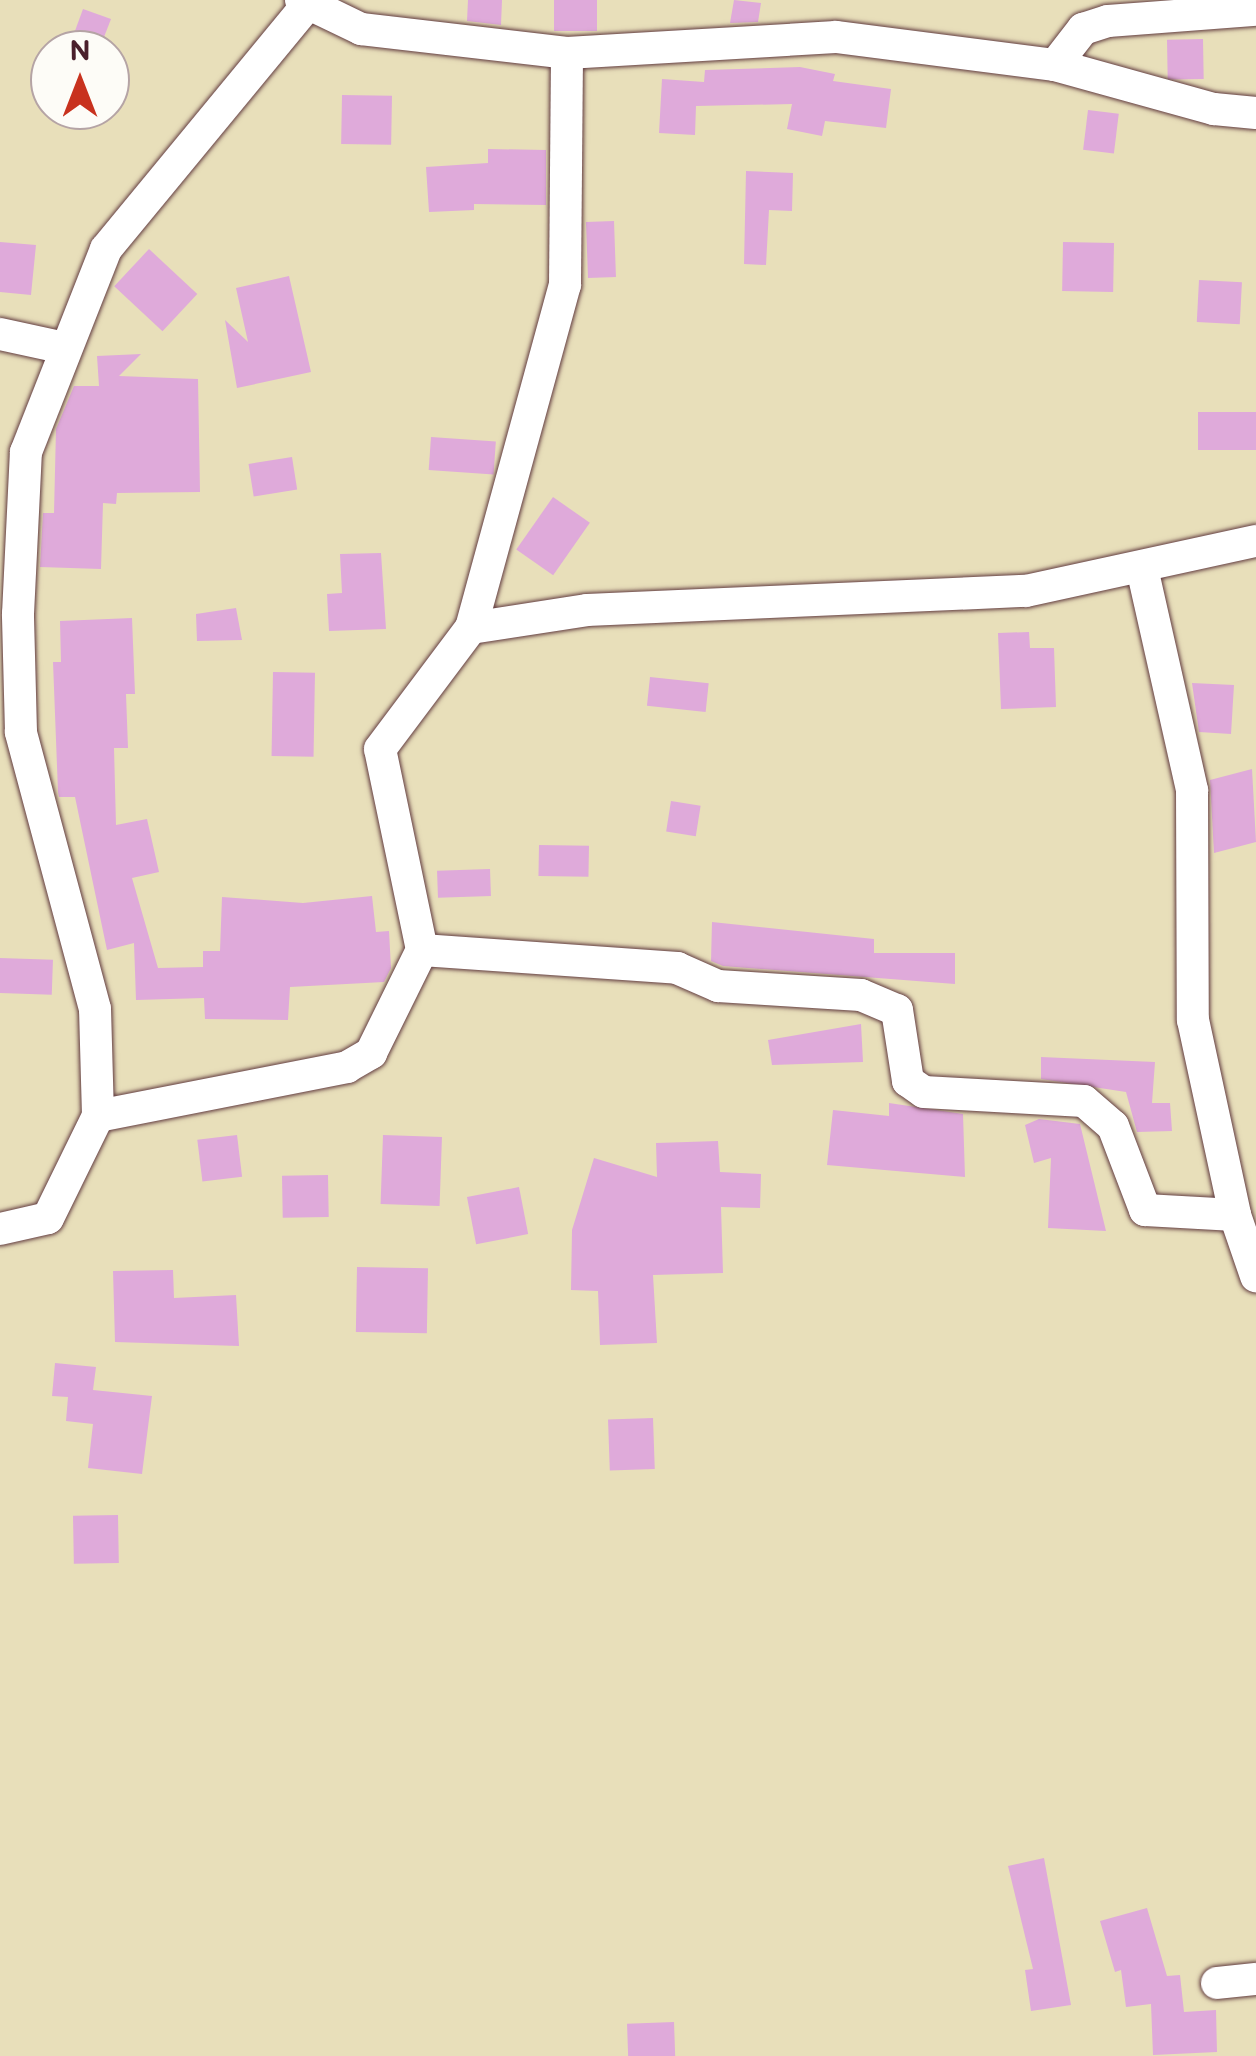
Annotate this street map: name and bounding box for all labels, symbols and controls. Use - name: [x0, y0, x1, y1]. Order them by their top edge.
- north arrow: [30, 30, 130, 130]
- text: N: [69, 35, 91, 68]

